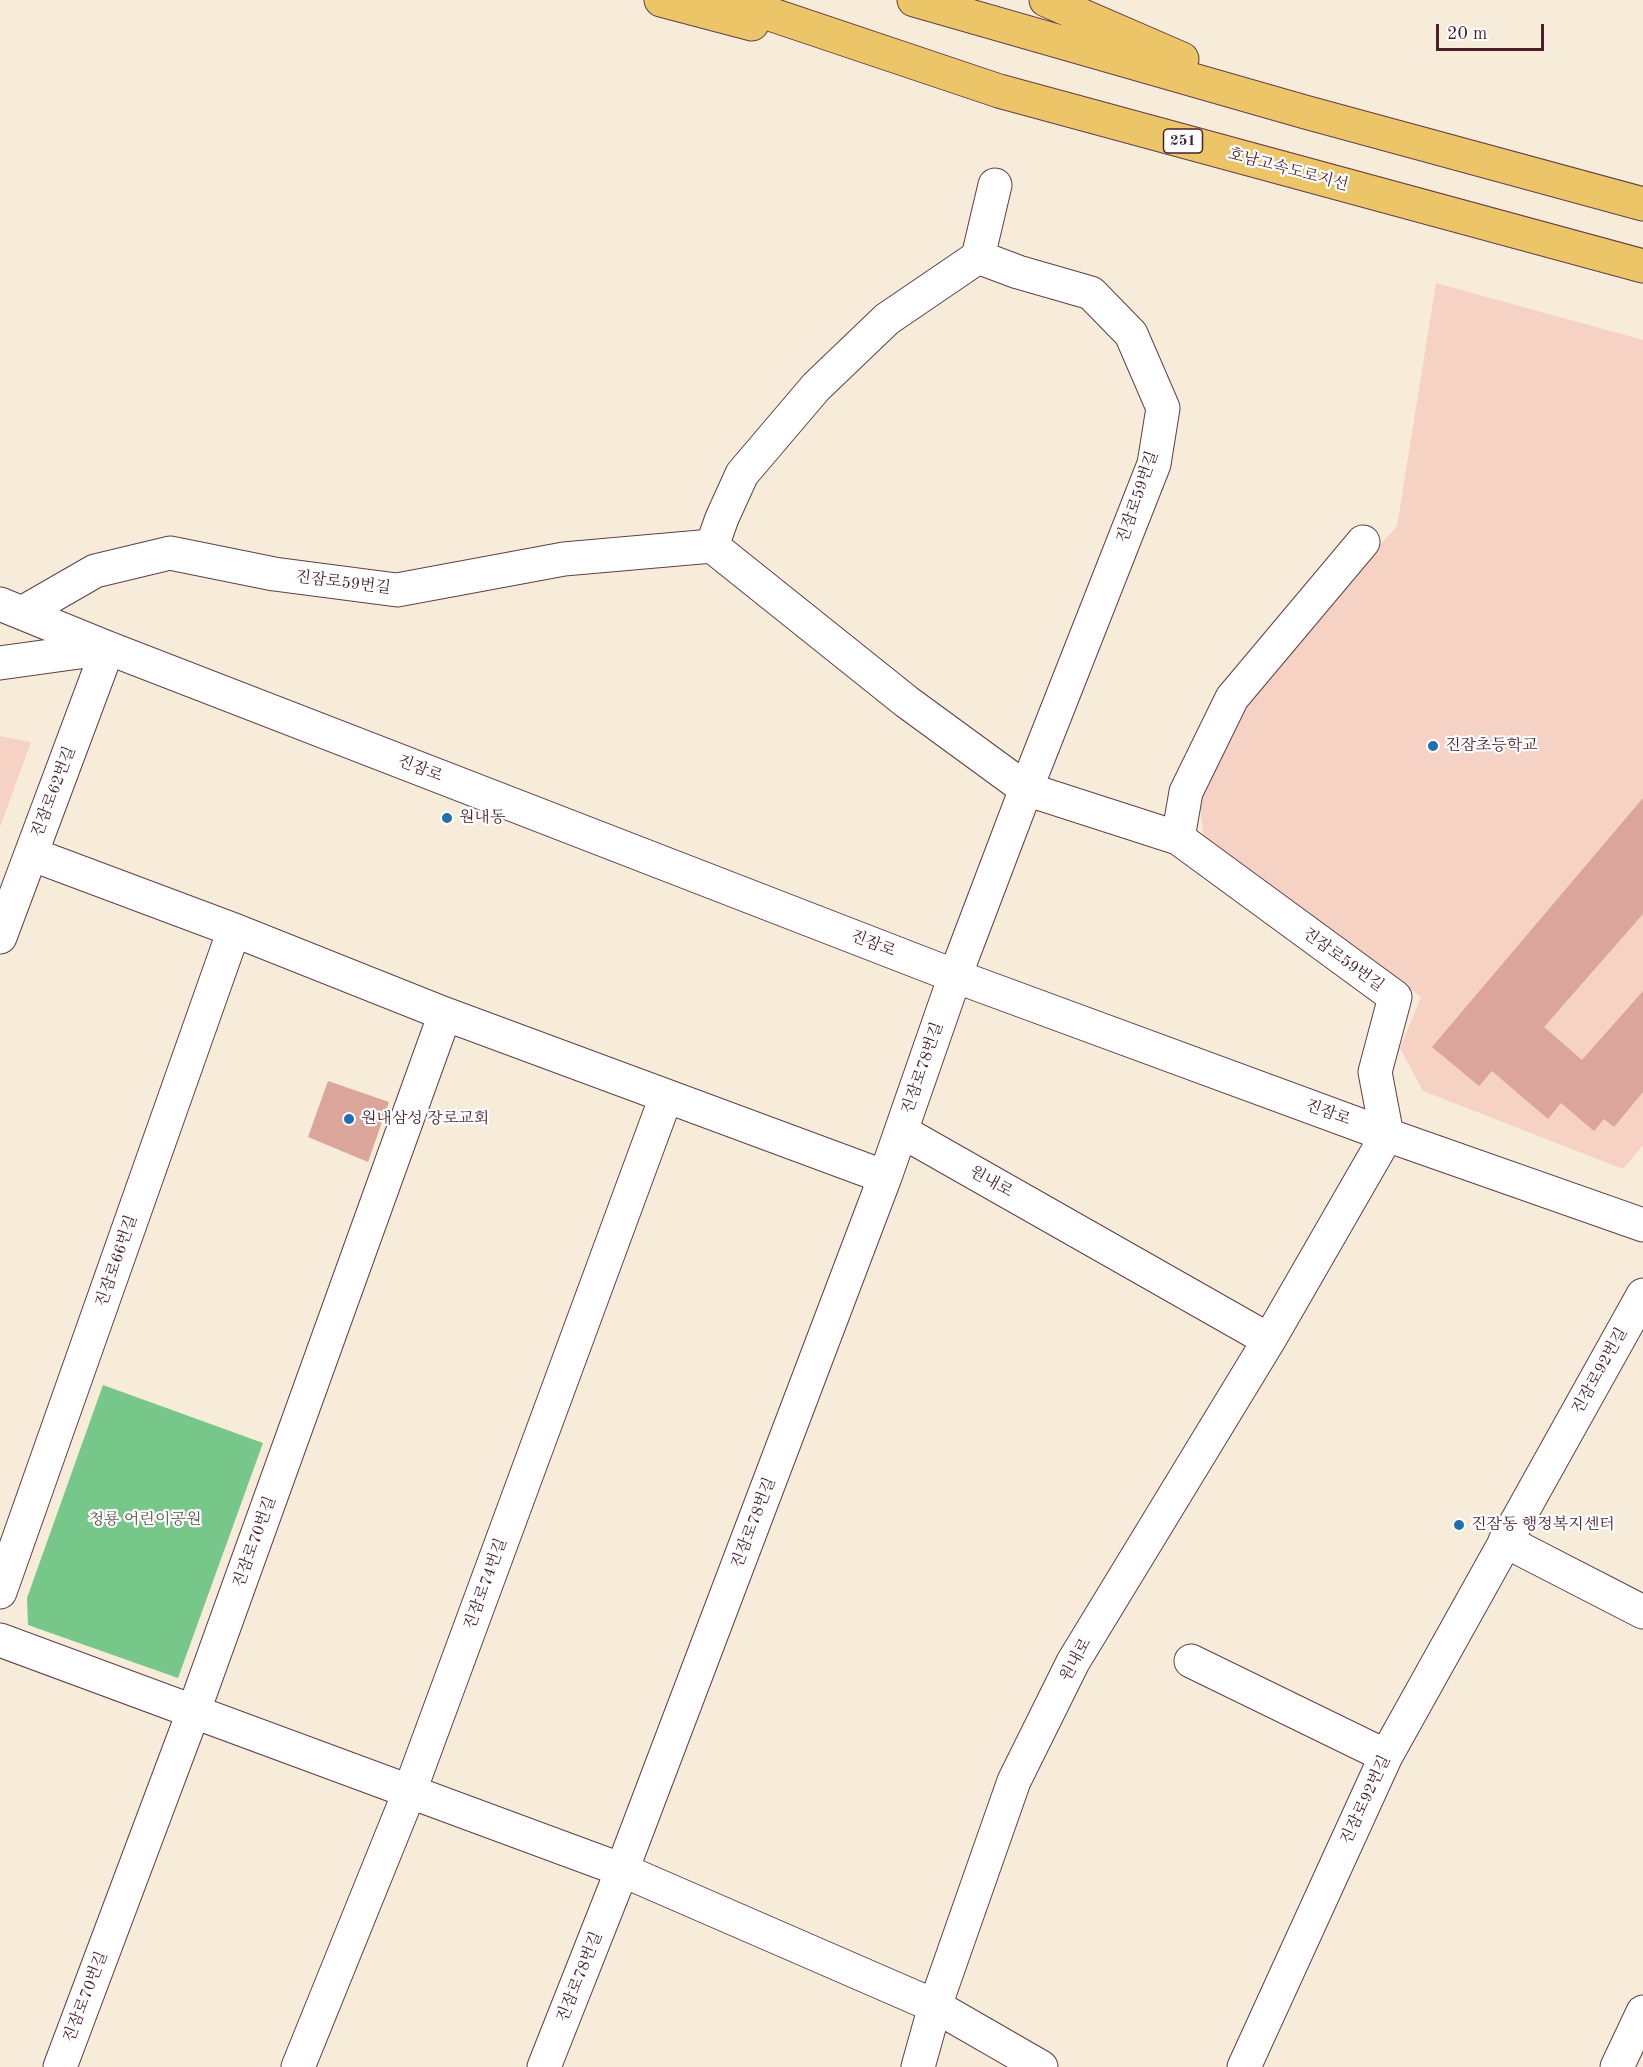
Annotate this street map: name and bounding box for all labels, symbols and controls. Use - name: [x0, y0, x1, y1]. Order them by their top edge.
- scale bar: [1439, 12, 1547, 50]
- text: 20 m: [1447, 25, 1487, 43]
- road number: 251: [1164, 129, 1202, 153]
- street label: 호남고속도로지선: [1226, 145, 1350, 195]
- street label: 진잠로59번길: [1113, 449, 1163, 545]
- street label: 진잠로59번길: [294, 568, 392, 598]
- place label: 진잠초등학교: [1445, 736, 1538, 756]
- marker: 진잠초등학교: [1426, 739, 1440, 753]
- street label: 진잠로62번길: [28, 744, 80, 840]
- street label: 진잠로: [395, 752, 445, 786]
- place label: 원내동: [459, 808, 505, 828]
- marker: 원내동: [440, 811, 454, 825]
- street label: 진잠로59번길: [1299, 924, 1387, 996]
- street label: 진잠로: [848, 927, 898, 961]
- street label: 진잠로78번길: [898, 1020, 948, 1116]
- street label: 진잠로: [1303, 1096, 1353, 1130]
- place label: 원내삼성 장로교회: [361, 1109, 489, 1129]
- marker: 원내삼성 장로교회: [342, 1112, 356, 1126]
- street label: 원내로: [966, 1162, 1016, 1202]
- street label: 진잠로66번길: [92, 1213, 142, 1309]
- street label: 진잠로92번길: [1568, 1324, 1632, 1418]
- street label: 진잠로78번길: [728, 1475, 780, 1571]
- street label: 진잠로70번길: [230, 1494, 280, 1590]
- park label: 청룡 어린이공원: [89, 1510, 201, 1530]
- place label: 진잠동 행정복지센터: [1471, 1515, 1615, 1535]
- marker: 진잠동 행정복지센터: [1452, 1518, 1466, 1532]
- street label: 진잠로74번길: [461, 1536, 511, 1632]
- street label: 원내로: [1056, 1635, 1096, 1685]
- street label: 진잠로92번길: [1337, 1753, 1395, 1847]
- street label: 진잠로78번길: [553, 1929, 607, 2025]
- street label: 진잠로70번길: [60, 1949, 112, 2045]

